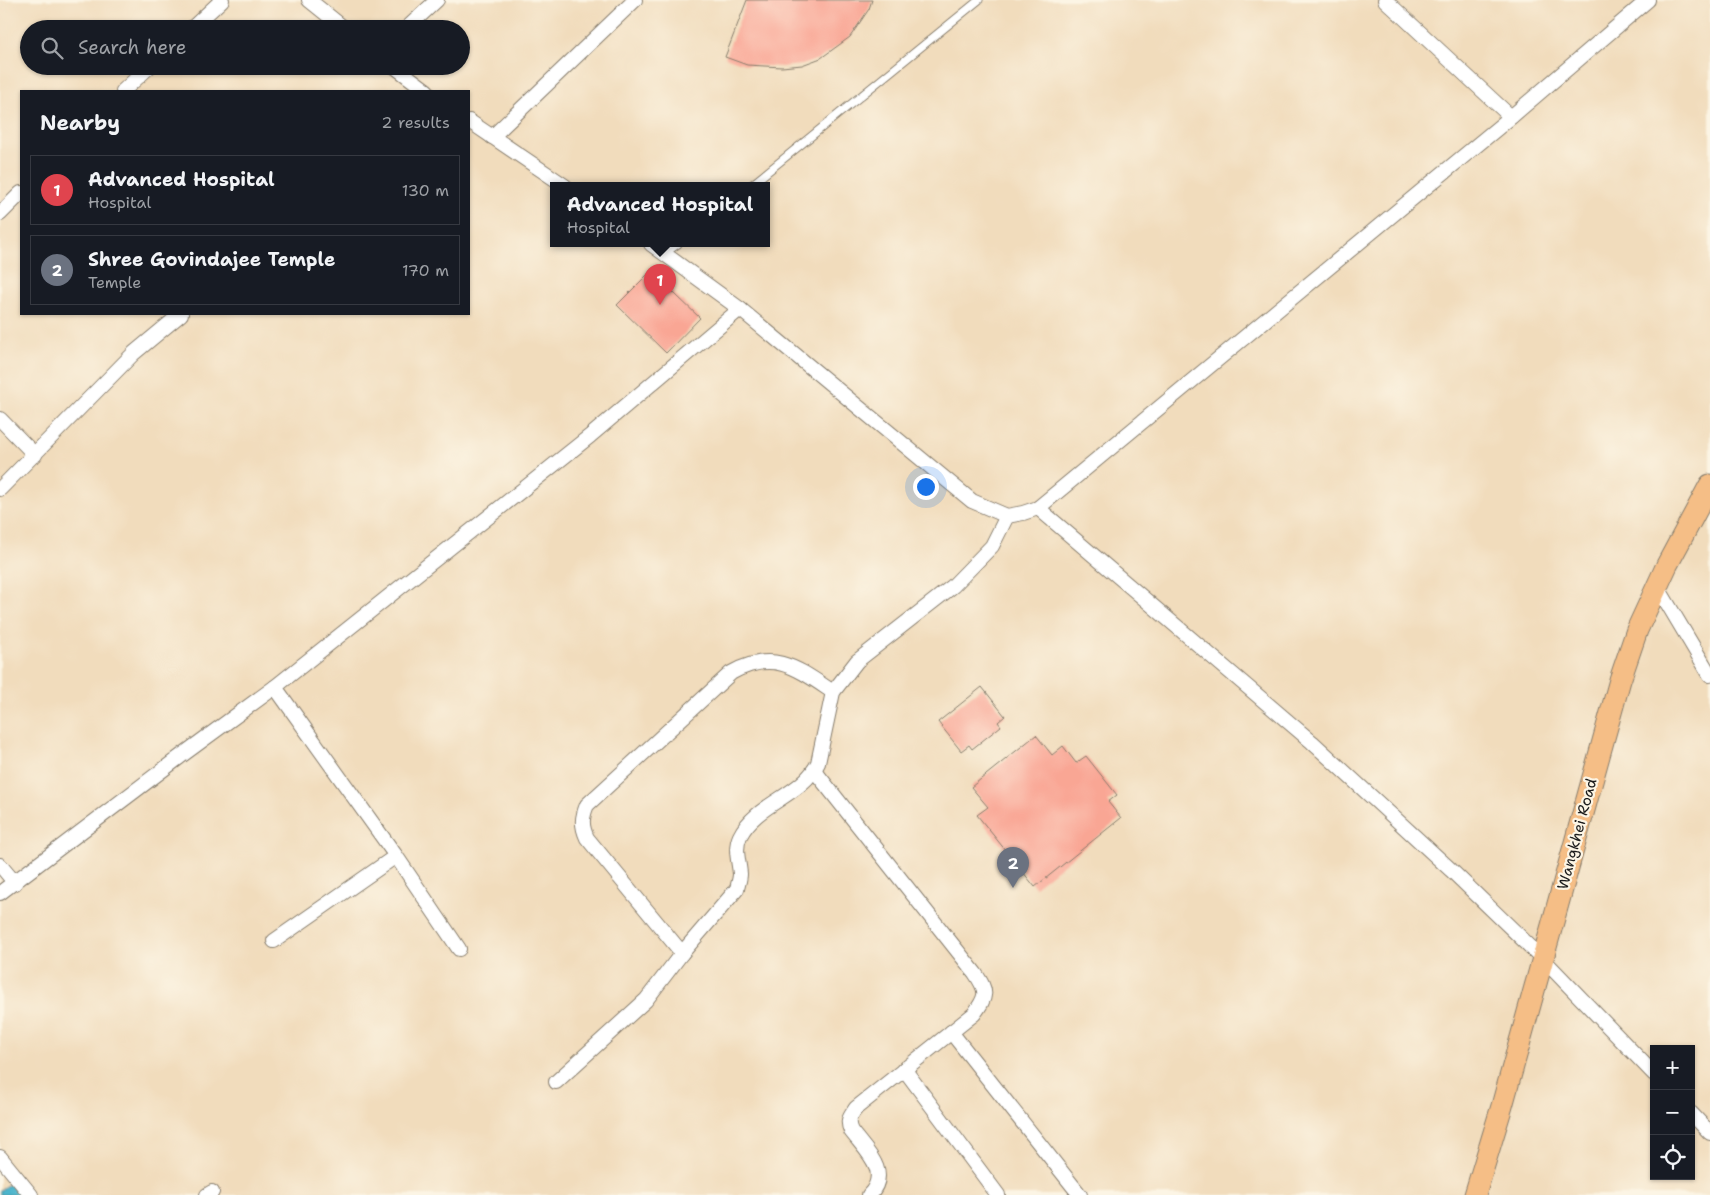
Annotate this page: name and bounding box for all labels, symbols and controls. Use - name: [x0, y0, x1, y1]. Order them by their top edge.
- search box: [20, 20, 470, 75]
- icon: search: [38, 34, 66, 62]
- text: Search here: [78, 35, 187, 60]
- text: Nearby: [40, 109, 120, 137]
- text: 2 results: [381, 112, 450, 133]
- text: Advanced Hospital: [88, 167, 275, 192]
- text: 1: [53, 180, 61, 201]
- text: 130 m: [402, 180, 449, 201]
- popup: [550, 182, 770, 247]
- text: Hospital: [88, 192, 151, 213]
- text: Advanced Hospital: [567, 192, 753, 217]
- text: Hospital: [567, 217, 630, 238]
- text: Shree Govindajee Temple: [88, 247, 335, 272]
- text: 2: [51, 260, 63, 281]
- text: 170 m: [402, 260, 449, 281]
- pin: 1: [644, 264, 676, 305]
- text: Temple: [88, 272, 141, 293]
- your location: [913, 474, 939, 500]
- street label: Wangkhei Road: [1553, 776, 1602, 892]
- pin: 2: [997, 847, 1029, 888]
- map controls: [1650, 1045, 1695, 1180]
- button: +: [1650, 1045, 1695, 1090]
- button: −: [1650, 1090, 1695, 1135]
- button: locate: [1650, 1135, 1695, 1180]

